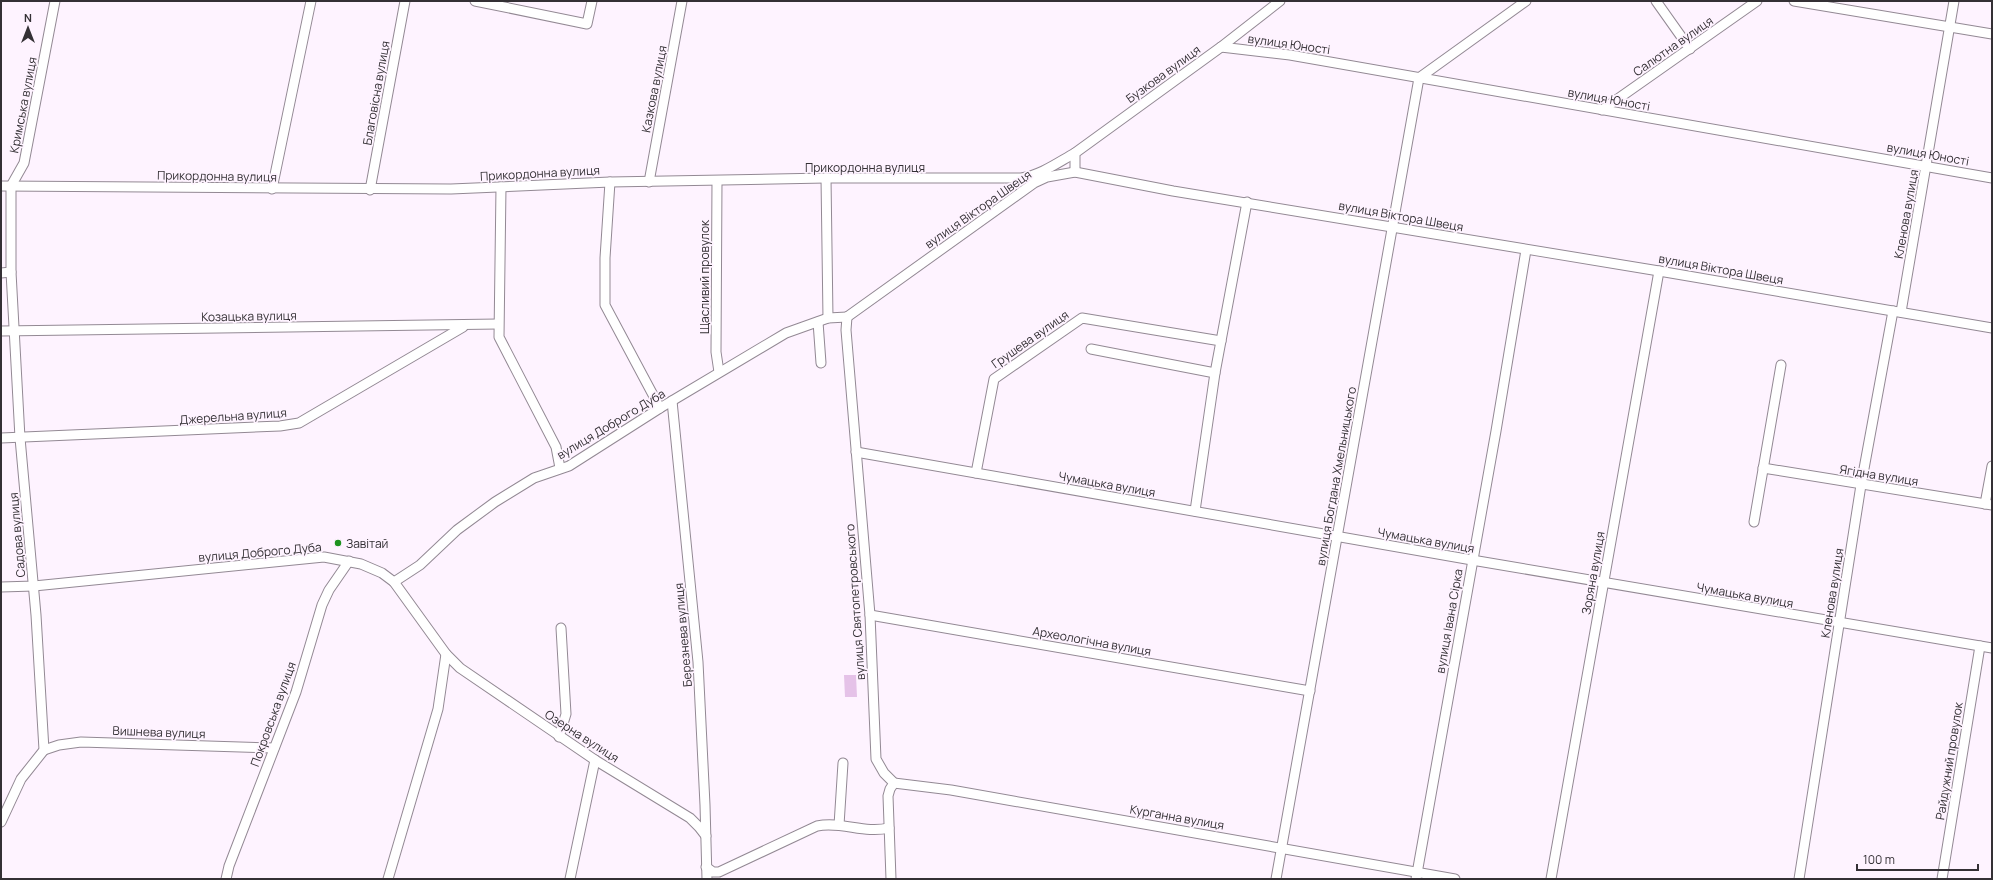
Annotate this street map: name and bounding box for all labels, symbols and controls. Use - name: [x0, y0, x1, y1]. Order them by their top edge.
- north arrow: [8, 8, 48, 48]
- text: N: [24, 10, 32, 25]
- street label: Салютна вулиця: [1630, 12, 1716, 80]
- street label: вулиця Юності: [1247, 30, 1331, 58]
- street label: Благовісна вулиця: [358, 39, 394, 147]
- street label: Бузкова вулиця: [1122, 41, 1204, 107]
- street label: Казкова вулиця: [637, 44, 671, 134]
- street label: Кримська вулиця: [5, 55, 41, 155]
- street label: вулиця Юності: [1567, 83, 1651, 115]
- street label: вулиця Юності: [1886, 138, 1970, 170]
- street label: Прикордонна вулиця: [805, 159, 925, 176]
- street label: Прикордонна вулиця: [480, 161, 600, 185]
- street label: Прикордонна вулиця: [157, 166, 277, 186]
- street label: вулиця Віктора Швеця: [921, 166, 1035, 252]
- street label: Кленова вулиця: [1890, 168, 1922, 260]
- street label: вулиця Віктора Швеця: [1337, 197, 1465, 235]
- street label: Щасливий провулок: [696, 219, 713, 334]
- street label: вулиця Віктора Швеця: [1657, 250, 1785, 288]
- street label: Грушева вулиця: [988, 306, 1072, 372]
- street label: Козацька вулиця: [201, 307, 297, 325]
- street label: вулиця Доброго Дуба: [554, 385, 668, 463]
- street label: вулиця Богдана Хмельницького: [1312, 385, 1360, 567]
- street label: Джерельна вулиця: [179, 404, 287, 428]
- street label: Ягідна вулиця: [1838, 460, 1920, 490]
- street label: Чумацька вулиця: [1057, 467, 1157, 501]
- street label: Садова вулиця: [5, 492, 29, 578]
- street label: вулиця Святопетровського: [841, 523, 869, 681]
- street label: Чумацька вулиця: [1376, 523, 1476, 557]
- street label: Зоряна вулиця: [1577, 530, 1609, 616]
- place label: Завітай: [346, 535, 388, 552]
- street label: вулиця Доброго Дуба: [198, 538, 322, 566]
- marker: Завітай: [333, 538, 343, 548]
- street label: Кленова вулиця: [1817, 547, 1847, 639]
- street label: вулиця Івана Сірка: [1431, 567, 1467, 675]
- street label: Чумацька вулиця: [1695, 578, 1795, 612]
- street label: Березнева вулиця: [670, 582, 696, 688]
- street label: Археологічна вулиця: [1031, 622, 1153, 660]
- street label: Покровська вулиця: [246, 659, 300, 769]
- street label: Райдужний провулок: [1931, 700, 1967, 821]
- street label: Озерна вулиця: [542, 706, 622, 766]
- street label: Вишнева вулиця: [112, 722, 206, 742]
- street label: Курганна вулиця: [1128, 800, 1226, 834]
- scale bar: [1857, 846, 1978, 872]
- text: 100 m: [1863, 851, 1895, 868]

